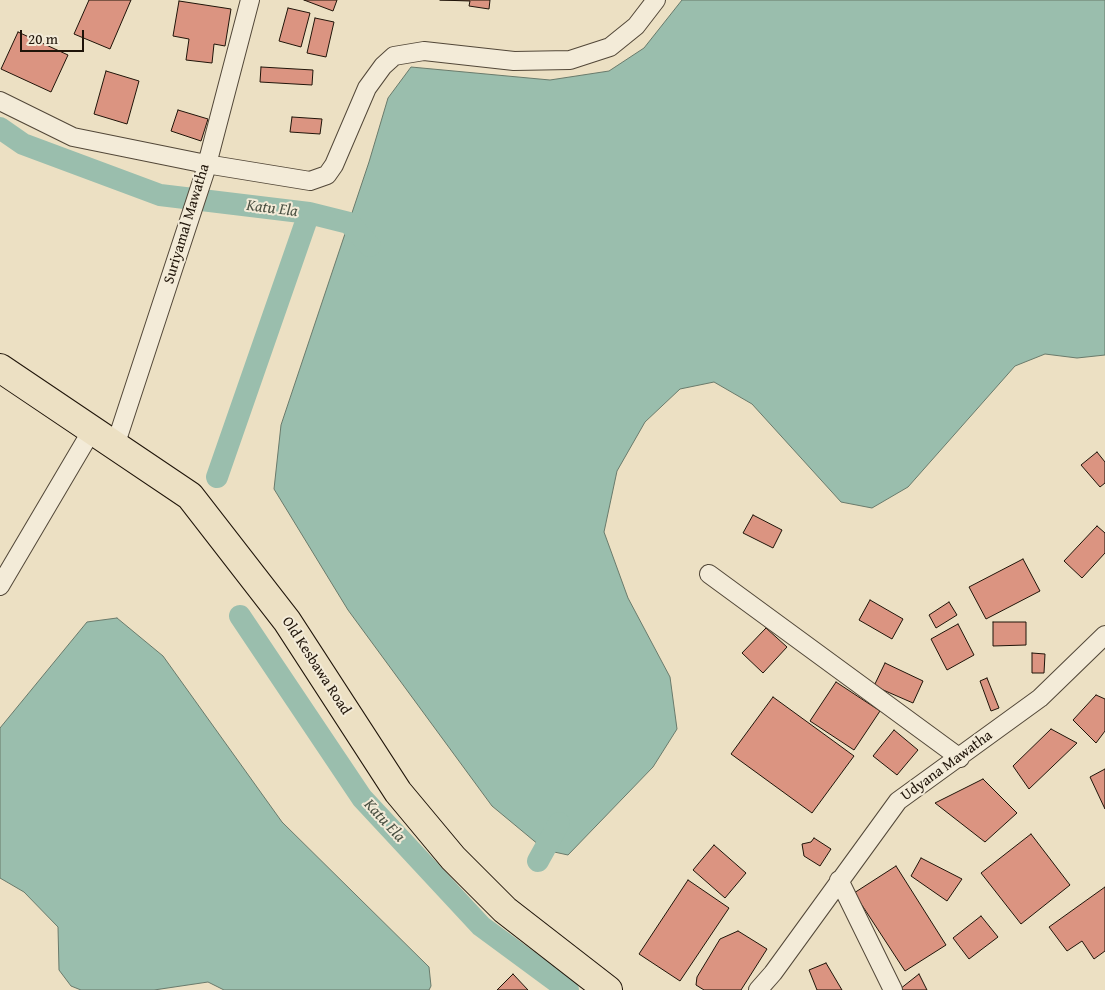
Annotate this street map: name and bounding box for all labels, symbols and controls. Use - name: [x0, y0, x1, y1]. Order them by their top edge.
- scale bar: [22, 20, 86, 52]
- text: 20 m: [28, 28, 58, 49]
- street label: Suriyamal Mawatha: [160, 162, 214, 286]
- water label: Katu Ela: [245, 196, 299, 222]
- street label: Old Kesbawa Road: [278, 614, 354, 718]
- street label: Udyana Mawatha: [898, 727, 996, 805]
- water label: Katu Ela: [359, 796, 409, 846]

